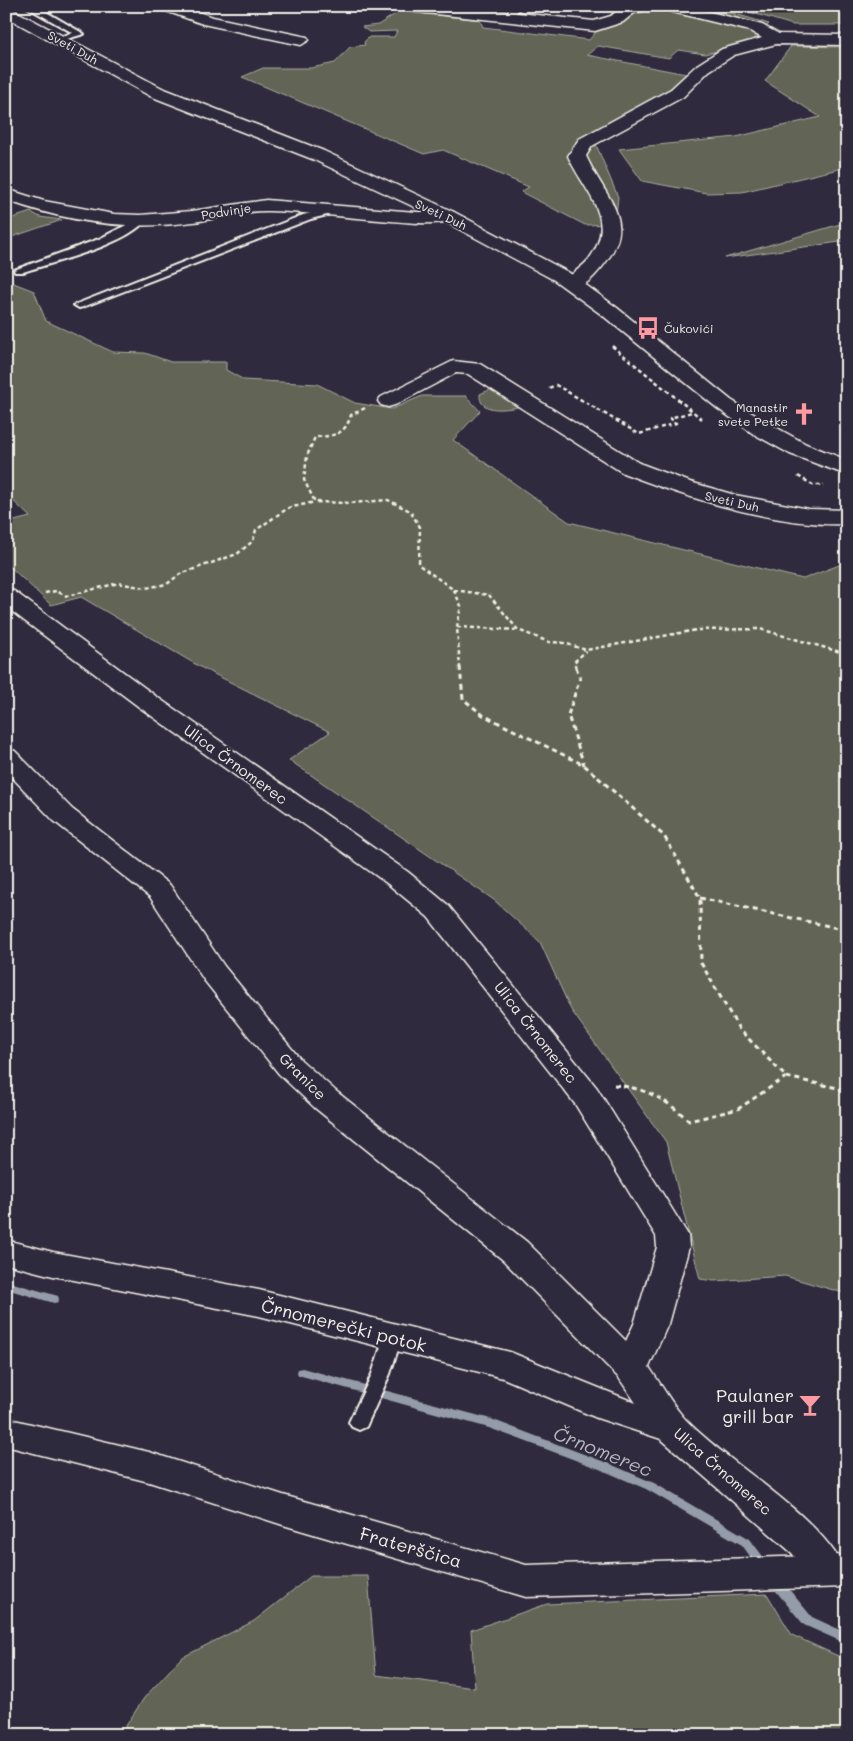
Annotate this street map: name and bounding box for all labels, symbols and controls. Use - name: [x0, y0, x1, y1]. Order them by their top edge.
- street label: Sveti Duh: [45, 27, 101, 67]
- street label: Sveti Duh: [413, 195, 469, 233]
- street label: Podvinje: [200, 199, 252, 223]
- bus stop icon: Čukovići: [635, 315, 661, 341]
- place label: Čukovići: [664, 320, 713, 336]
- place label: Manastir svete Petke: [718, 399, 788, 429]
- church icon: Manastir svete Petke: [791, 401, 817, 427]
- street label: Sveti Duh: [703, 487, 761, 515]
- street label: Ulica Črnomerec: [180, 720, 292, 809]
- street label: Ulica Črnomerec: [490, 977, 582, 1087]
- street label: Granice: [275, 1048, 331, 1104]
- street label: Črnomerečki potok: [259, 1293, 429, 1357]
- place label: Paulaner grill bar: [716, 1383, 794, 1428]
- bar icon: Paulaner grill bar: [797, 1392, 823, 1418]
- water label: Črnomerec: [550, 1420, 656, 1482]
- street label: Ulica Črnomerec: [670, 1423, 776, 1519]
- street label: Fraterščica: [357, 1521, 465, 1573]

